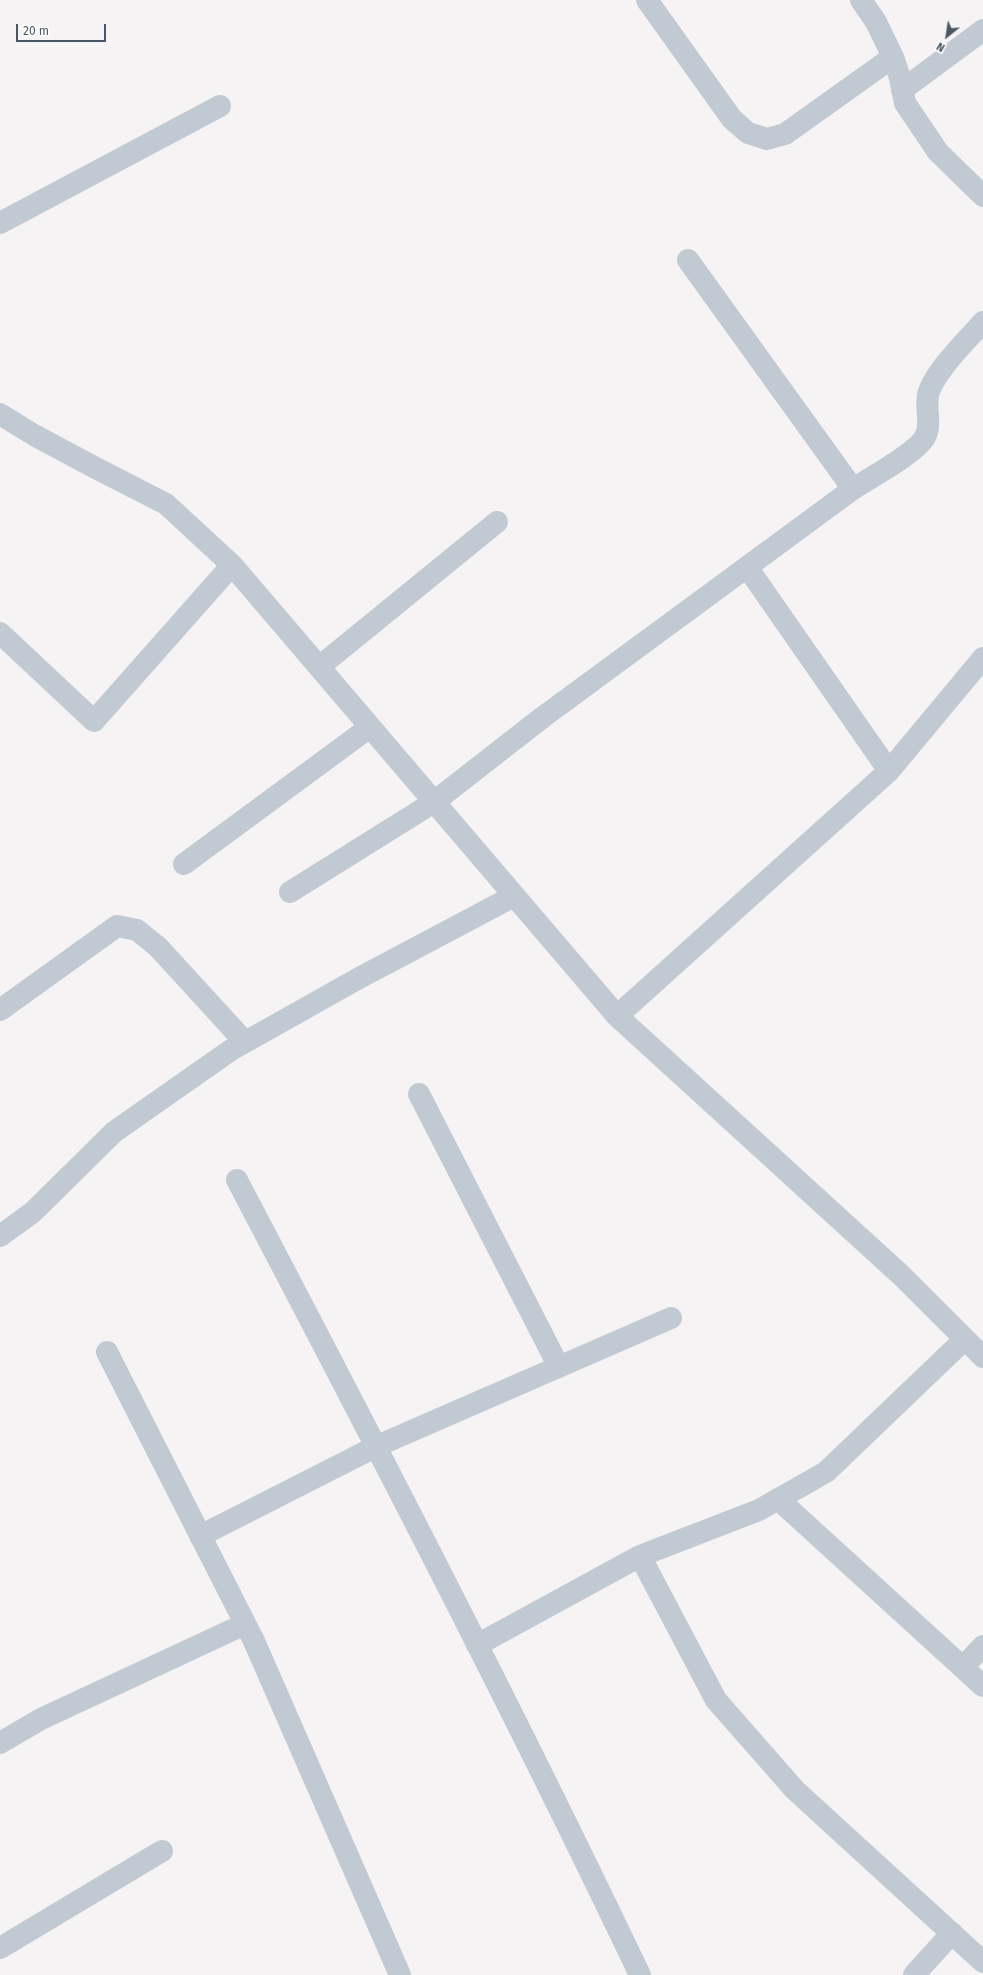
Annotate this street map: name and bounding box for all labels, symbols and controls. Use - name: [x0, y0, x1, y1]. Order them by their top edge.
- scale bar: [18, 16, 108, 42]
- north arrow: [927, 16, 967, 56]
- text: 20 m: [23, 24, 49, 38]
- text: N: [934, 39, 947, 54]

